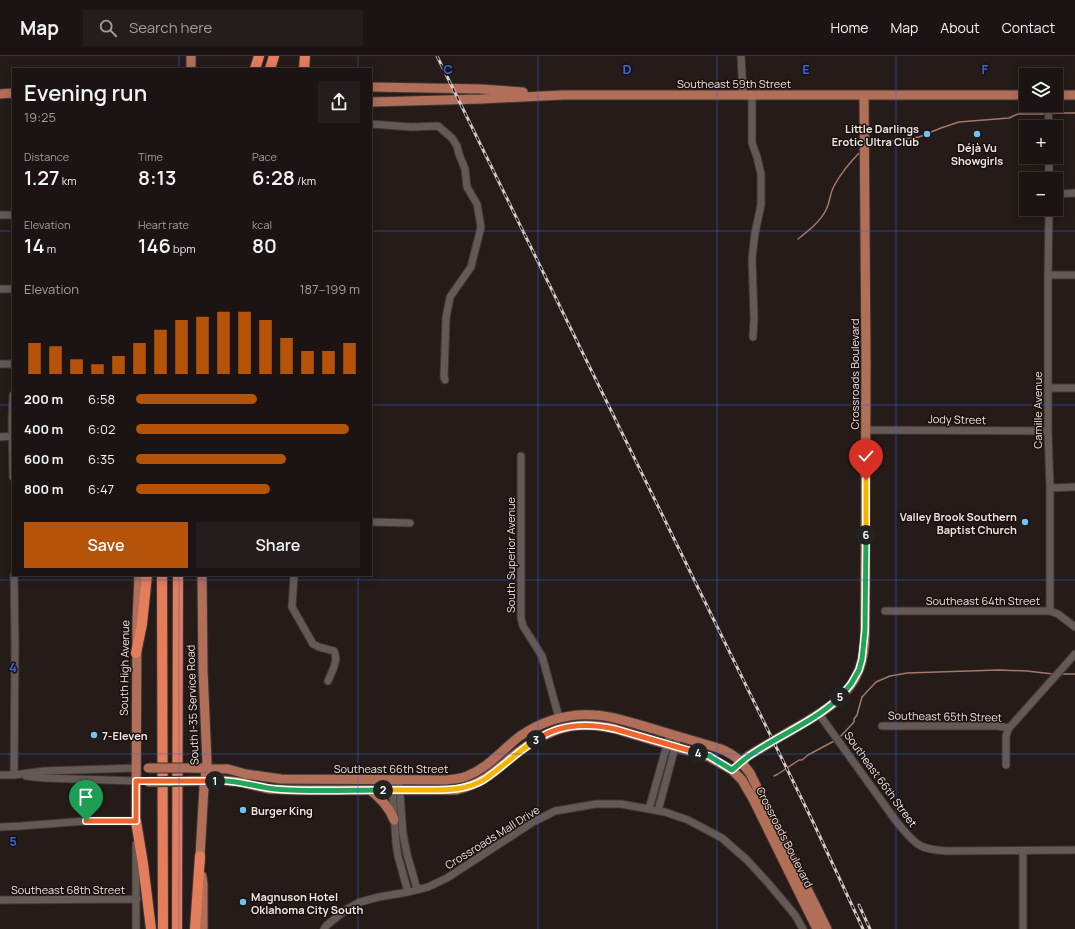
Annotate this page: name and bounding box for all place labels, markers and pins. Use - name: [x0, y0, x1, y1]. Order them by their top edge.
- place label: Little Darlings Erotic Ultra Club: [832, 121, 919, 149]
- marker: Little Darlings Erotic Ultra Club: [922, 129, 932, 139]
- marker: Déjà Vu Showgirls: [972, 129, 982, 139]
- place label: Déjà Vu Showgirls: [951, 140, 1003, 168]
- pin: [849, 439, 883, 480]
- place label: Valley Brook Southern Baptist Church: [900, 509, 1017, 537]
- marker: Valley Brook Southern Baptist Church: [1020, 517, 1030, 527]
- pin: 6: [856, 525, 876, 545]
- pin: 5: [830, 687, 850, 707]
- place label: 7-Eleven: [102, 728, 148, 743]
- marker: 7-Eleven: [89, 730, 99, 740]
- pin: 3: [526, 730, 546, 750]
- pin: 4: [688, 743, 708, 763]
- pin: 1: [205, 771, 225, 791]
- pin: [69, 780, 103, 821]
- pin: 2: [373, 780, 393, 800]
- place label: Burger King: [251, 803, 313, 818]
- marker: Burger King: [238, 805, 248, 815]
- place label: Magnuson Hotel Oklahoma City South: [251, 889, 364, 917]
- marker: Magnuson Hotel Oklahoma City South: [238, 897, 248, 907]

